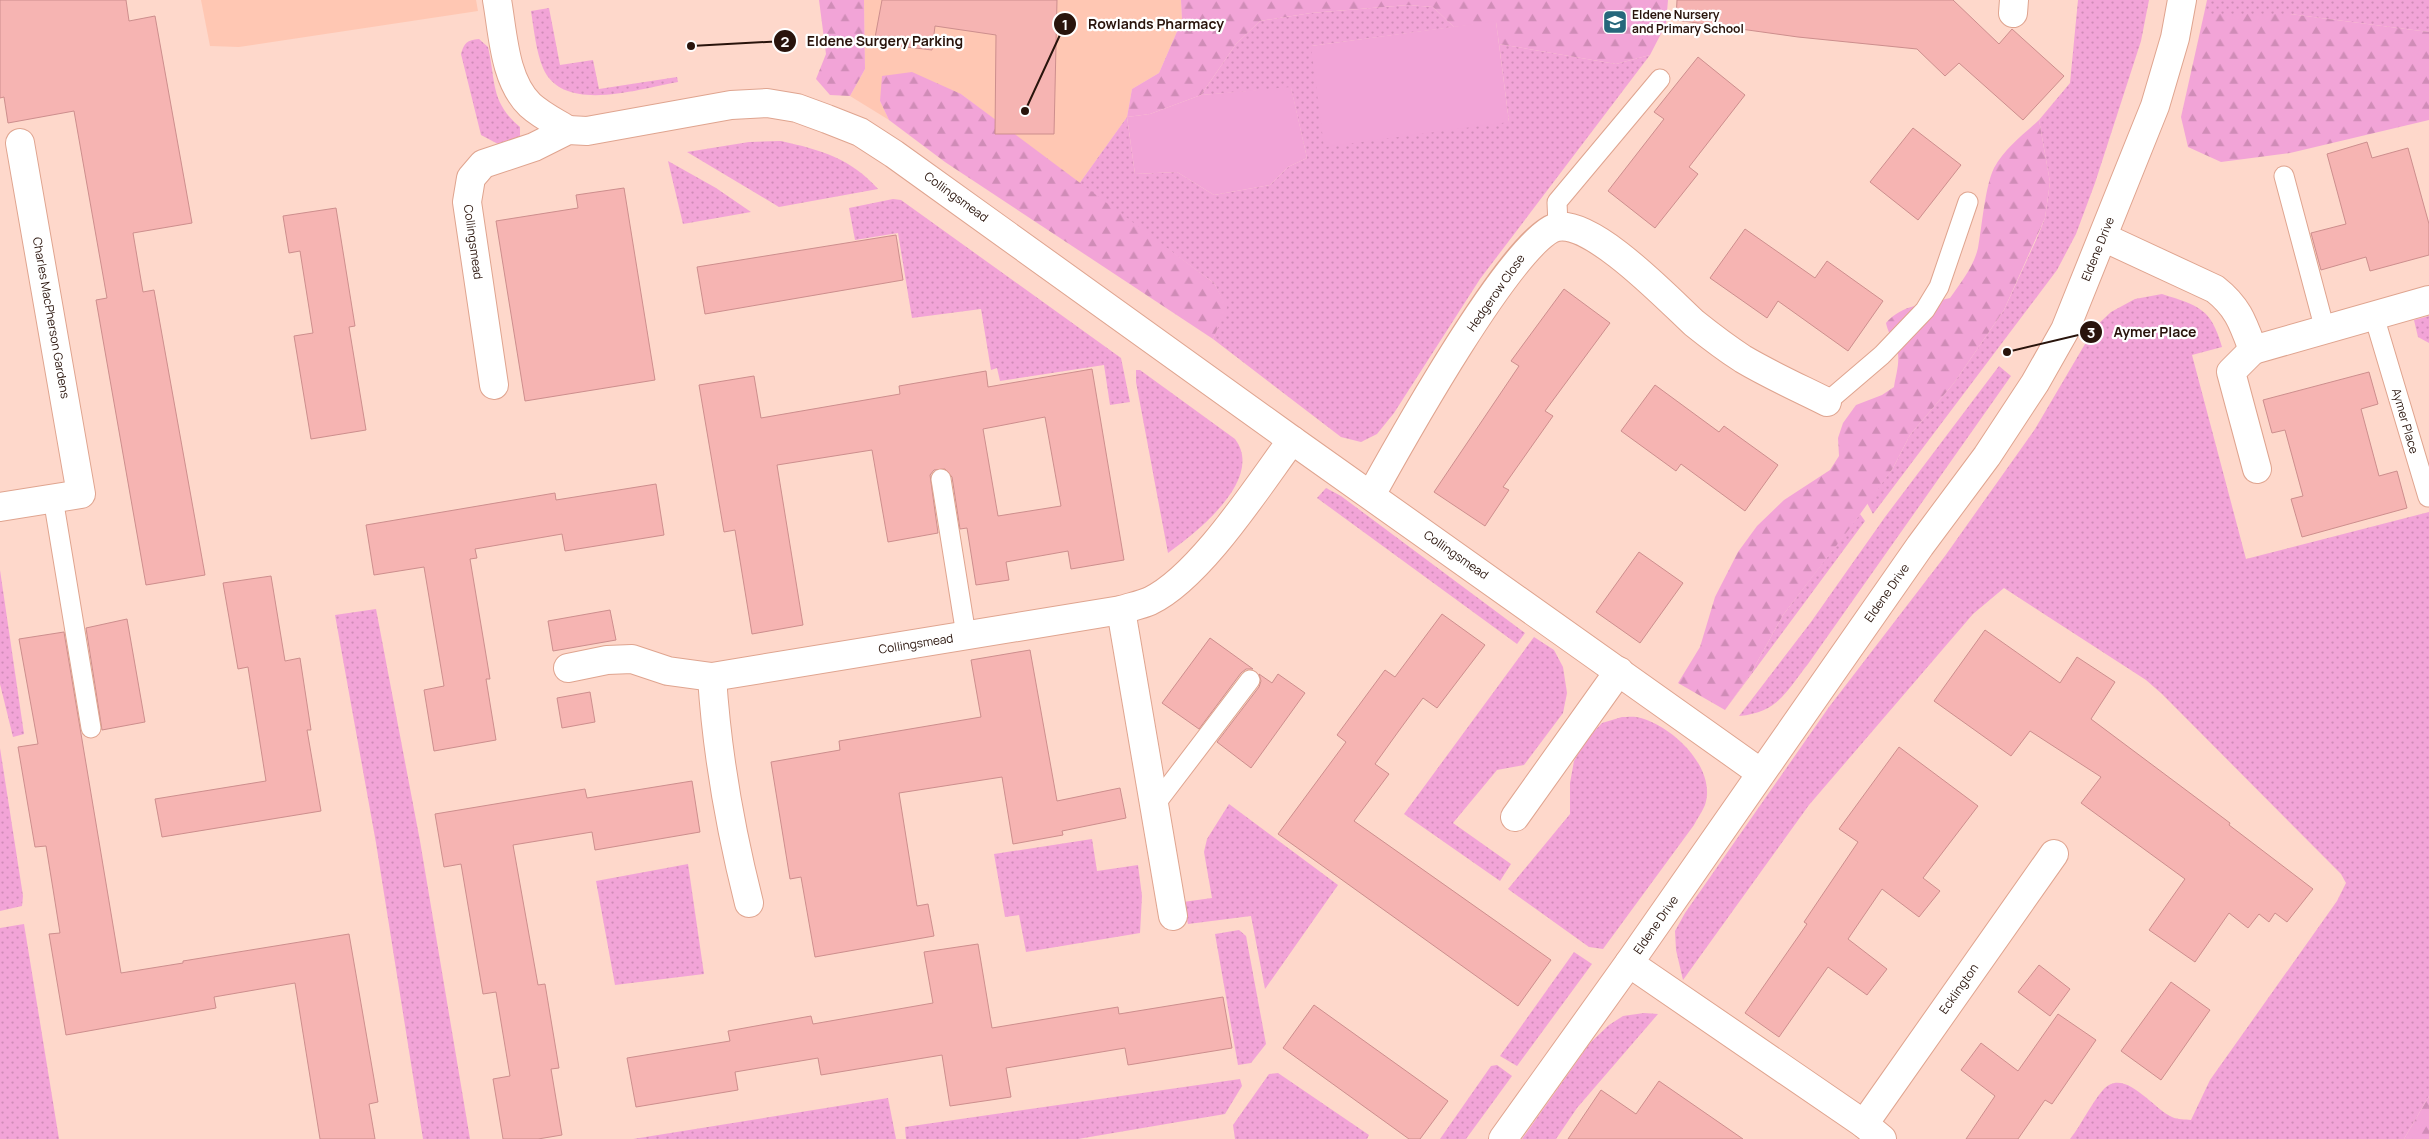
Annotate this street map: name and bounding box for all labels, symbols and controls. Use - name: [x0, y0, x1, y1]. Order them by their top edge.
- place label: Eldene Nursery and Primary School: [1632, 6, 1744, 37]
- school or university icon: Eldene Nursery and Primary School: [1602, 9, 1628, 35]
- callout: Rowlands Pharmacy: [1053, 10, 1234, 39]
- text: 1: [1062, 14, 1068, 35]
- text: Rowlands Pharmacy: [1088, 14, 1224, 33]
- callout: Eldene Surgery Parking: [772, 27, 974, 56]
- text: 2: [781, 31, 790, 52]
- text: Eldene Surgery Parking: [807, 31, 963, 50]
- street label: Collingsmead: [921, 168, 992, 226]
- street label: Collingsmead: [460, 203, 487, 280]
- street label: Eldene Drive: [2077, 214, 2118, 284]
- street label: Charles MacPherson Gardens: [29, 236, 74, 400]
- street label: Hedgerow Close: [1463, 251, 1529, 335]
- callout: Aymer Place: [2078, 318, 2206, 347]
- text: 3: [2087, 322, 2095, 343]
- text: Aymer Place: [2113, 322, 2197, 341]
- street label: Aymer Place: [2388, 386, 2423, 456]
- street label: Collingsmead: [1421, 526, 1492, 583]
- street label: Eldene Drive: [1860, 560, 1913, 626]
- street label: Collingsmead: [877, 629, 955, 658]
- street label: Eldene Drive: [1629, 892, 1682, 958]
- street label: Ecklington: [1935, 960, 1982, 1017]

